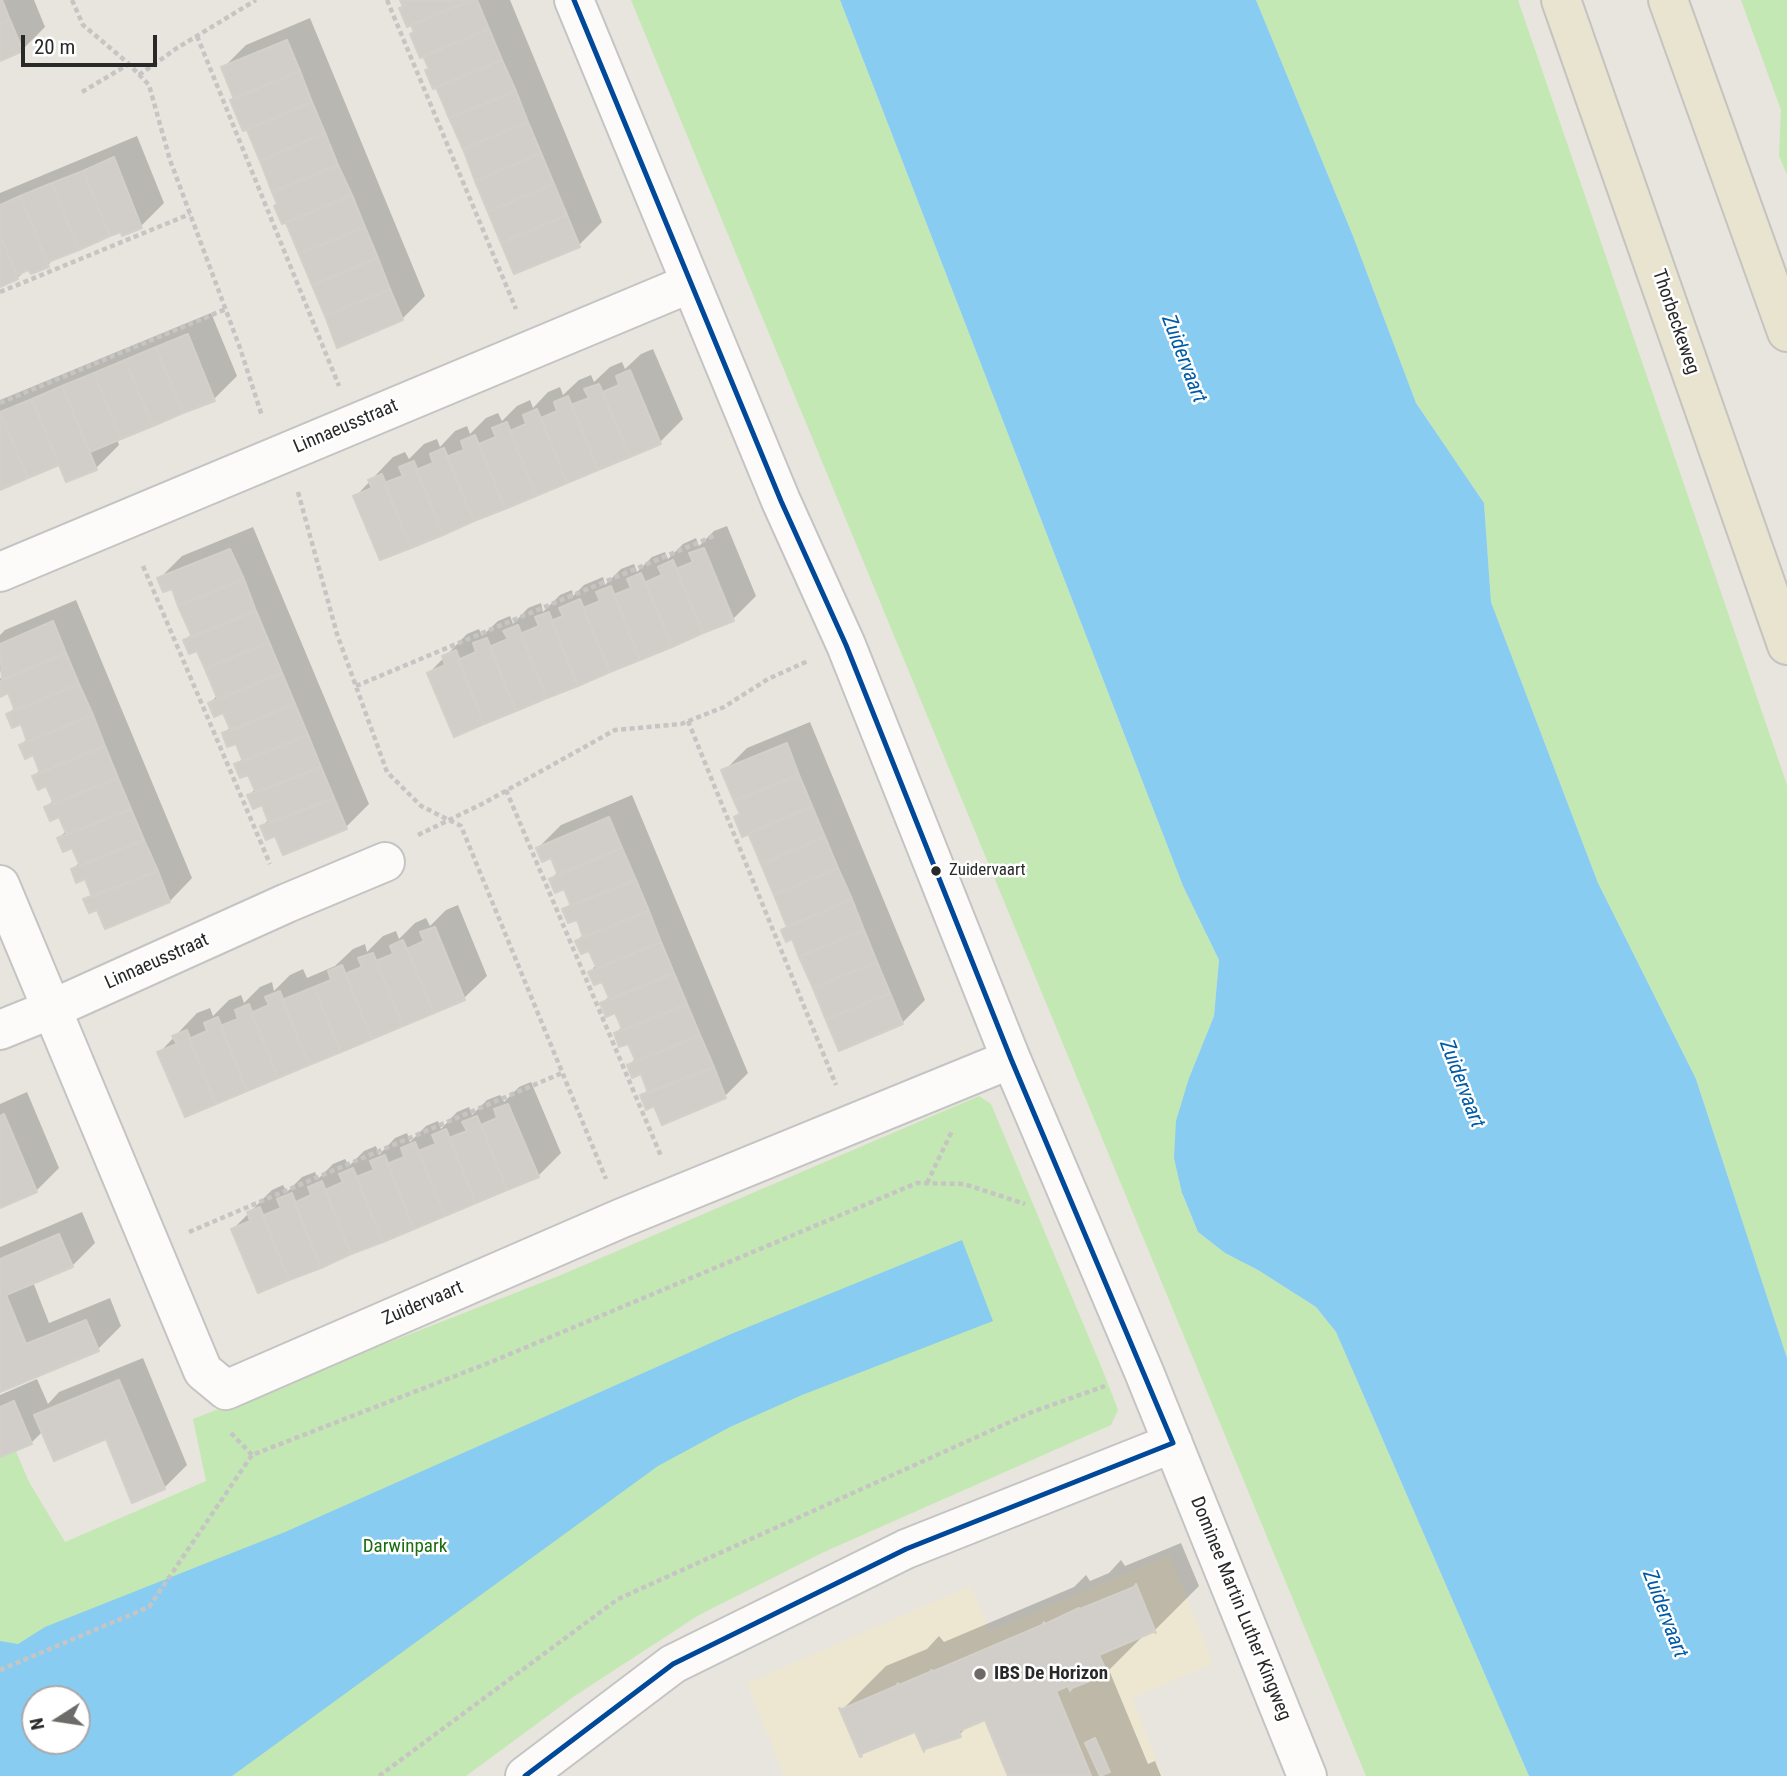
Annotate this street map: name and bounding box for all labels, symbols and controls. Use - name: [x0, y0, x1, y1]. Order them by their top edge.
- scale bar: [24, 21, 161, 65]
- text: 20 m: [34, 35, 75, 59]
- street label: Thorbeckeweg: [1646, 267, 1704, 377]
- water label: Zuidervaart: [1155, 312, 1211, 406]
- street label: Linnaeusstraat: [290, 395, 402, 459]
- place label: Zuidervaart: [949, 861, 1026, 881]
- marker: Zuidervaart: [929, 864, 943, 878]
- street label: Linnaeusstraat: [102, 929, 212, 995]
- water label: Zuidervaart: [1433, 1037, 1489, 1131]
- street label: Zuidervaart: [379, 1277, 467, 1331]
- street label: Dominee Martin Luther Kingweg: [1185, 1494, 1295, 1724]
- park label: Darwinpark: [363, 1536, 447, 1558]
- water label: Zuidervaart: [1636, 1567, 1692, 1661]
- place label: IBS De Horizon: [994, 1663, 1108, 1685]
- marker: IBS De Horizon: [972, 1666, 988, 1682]
- north arrow: [21, 1685, 91, 1755]
- text: N: [24, 1716, 49, 1732]

